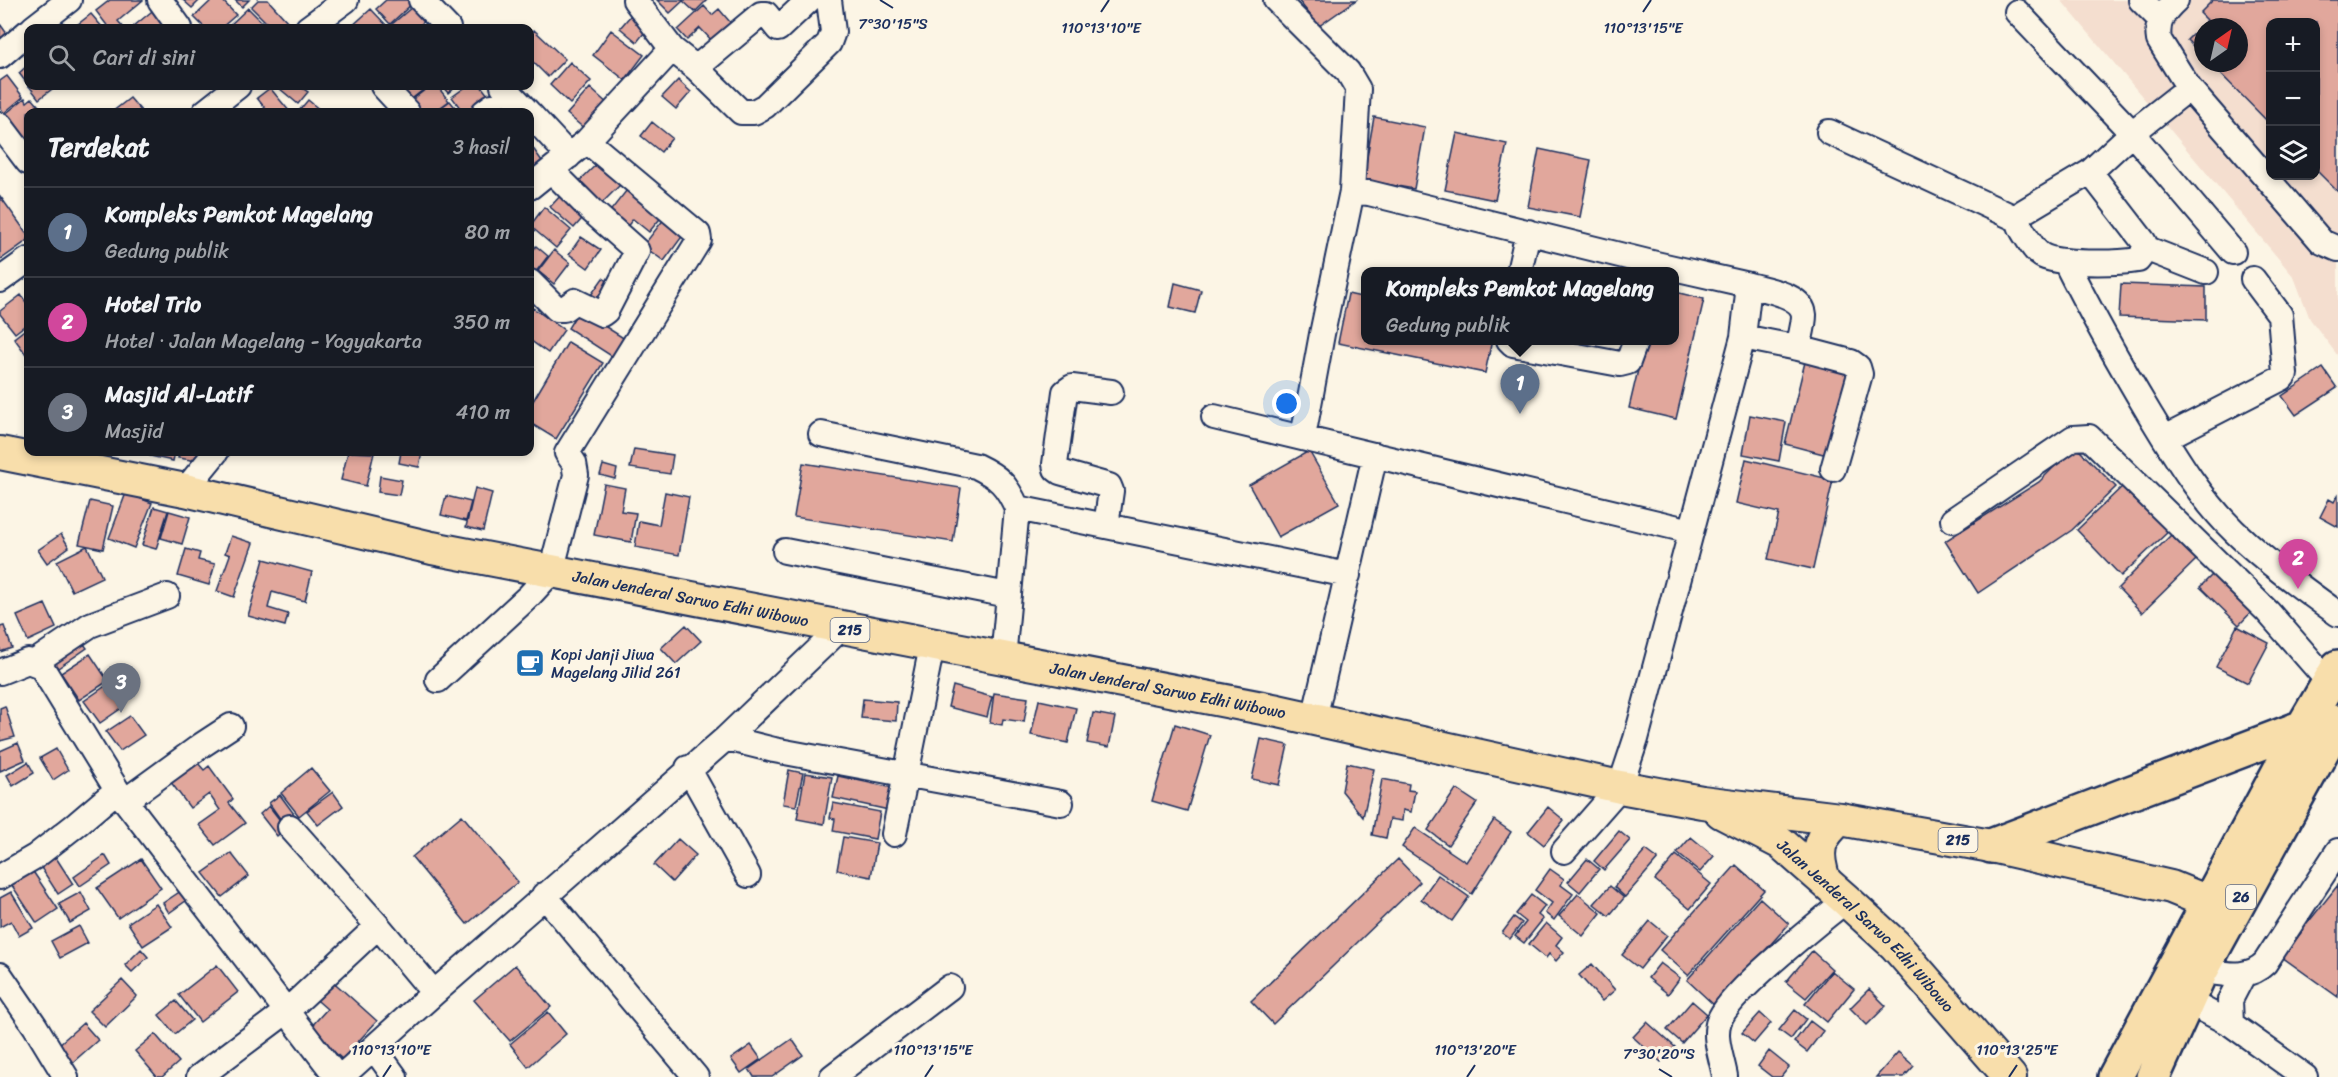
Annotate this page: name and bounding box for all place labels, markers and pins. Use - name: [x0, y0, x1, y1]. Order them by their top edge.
- pin: 1: [1500, 364, 1540, 414]
- pin: 2: [2278, 540, 2318, 589]
- place label: Kopi Janji Jiwa Magelang Jilid 261: [551, 640, 681, 687]
- cafe icon: Kopi Janji Jiwa Magelang Jilid 261: [514, 647, 546, 679]
- pin: 3: [102, 664, 140, 713]

